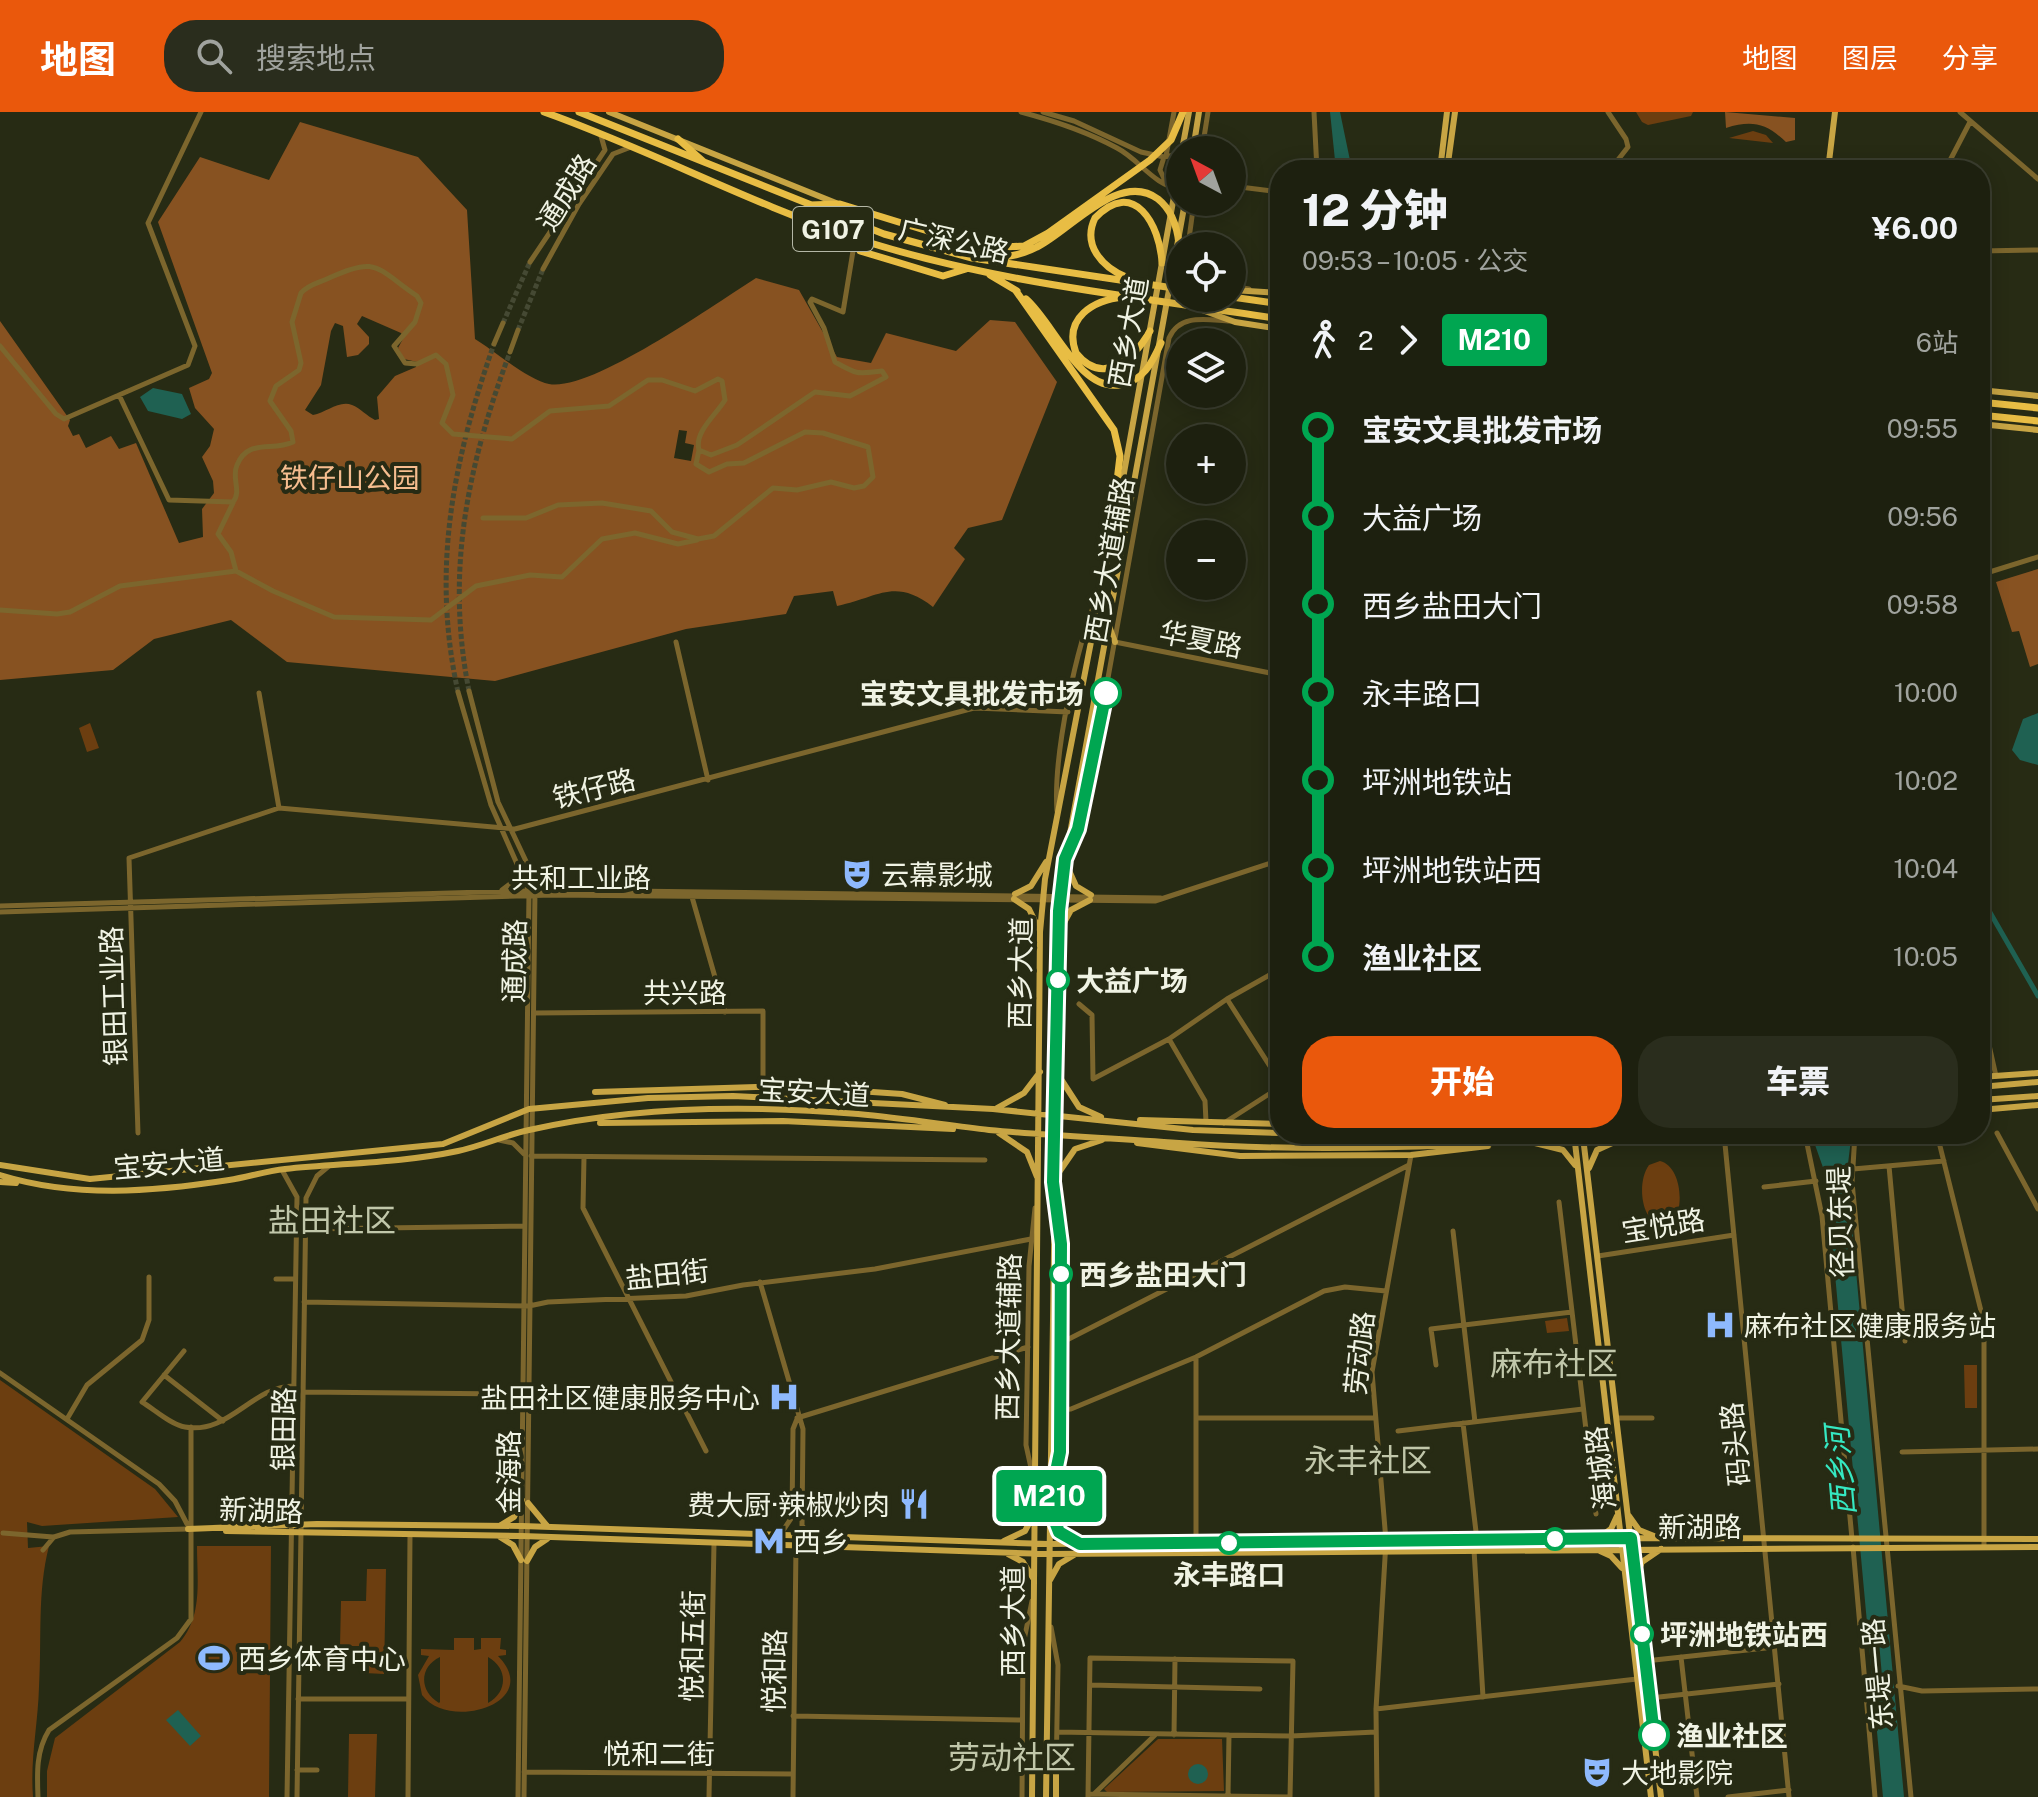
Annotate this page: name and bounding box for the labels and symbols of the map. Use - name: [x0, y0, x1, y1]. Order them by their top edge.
- north arrow: [1166, 136, 1246, 216]
- street label: 通成路: [530, 148, 602, 236]
- road number: G107: [793, 207, 873, 251]
- street label: 广深公路: [896, 211, 1012, 269]
- street label: 西乡大道: [1102, 274, 1154, 390]
- park label: 铁仔山公园: [280, 461, 420, 494]
- street label: 西乡大道辅路: [1078, 474, 1140, 646]
- street label: 华夏路: [1157, 615, 1245, 663]
- place label: 宝安文具批发市场: [860, 677, 1084, 710]
- marker: 宝安文具批发市场: [1091, 678, 1121, 708]
- street label: 铁仔路: [549, 762, 639, 814]
- theatre icon: 云幕影城: [840, 857, 874, 891]
- place label: 云幕影城: [881, 858, 993, 891]
- street label: 共和工业路: [511, 861, 651, 894]
- street label: 西乡大道: [1003, 917, 1037, 1029]
- street label: 通成路: [497, 919, 531, 1003]
- street label: 银田工业路: [94, 925, 132, 1067]
- place label: 大益广场: [1076, 964, 1188, 997]
- marker: 大益广场: [1047, 969, 1069, 991]
- street label: 共兴路: [643, 976, 727, 1009]
- street label: 宝安大道: [757, 1073, 871, 1111]
- street label: 宝安大道: [112, 1142, 226, 1184]
- street label: 径贝东堤: [1822, 1165, 1858, 1279]
- district label: 盐田社区: [268, 1202, 396, 1239]
- street label: 宝悦路: [1619, 1202, 1707, 1248]
- street label: 盐田街: [623, 1253, 711, 1295]
- street label: 西乡大道辅路: [990, 1253, 1026, 1421]
- place label: 西乡盐田大门: [1079, 1258, 1247, 1291]
- marker: 西乡盐田大门: [1050, 1263, 1072, 1285]
- hospital icon: 麻布社区健康服务站: [1703, 1308, 1737, 1342]
- street label: 劳动路: [1338, 1309, 1380, 1397]
- place label: 麻布社区健康服务站: [1744, 1309, 1996, 1342]
- district label: 麻布社区: [1490, 1345, 1618, 1382]
- hospital icon: 盐田社区健康服务中心: [767, 1380, 801, 1414]
- place label: 盐田社区健康服务中心: [480, 1381, 760, 1414]
- street label: 银田路: [266, 1387, 300, 1471]
- street label: 码头路: [1714, 1400, 1756, 1488]
- water label: 西乡河: [1818, 1420, 1862, 1517]
- street label: 海城路: [1579, 1424, 1621, 1512]
- street label: 金海路: [492, 1430, 525, 1514]
- district label: 永丰社区: [1304, 1442, 1432, 1479]
- line badge: M210: [993, 1470, 1105, 1522]
- restaurant icon: 费大厨·辣椒炒肉: [897, 1487, 931, 1521]
- place label: 费大厨·辣椒炒肉: [688, 1488, 890, 1521]
- street label: 新湖路: [218, 1492, 304, 1528]
- street label: 新湖路: [1658, 1510, 1742, 1543]
- metro station icon: 西乡: [752, 1524, 786, 1558]
- place label: 西乡: [793, 1525, 849, 1558]
- unlabelled marker: [1544, 1528, 1566, 1550]
- marker: 永丰路口: [1218, 1532, 1240, 1554]
- place label: 永丰路口: [1173, 1558, 1285, 1591]
- street label: 西乡大道: [996, 1565, 1029, 1677]
- street label: 悦和五街: [675, 1590, 709, 1702]
- street label: 东堤一路: [1856, 1617, 1898, 1731]
- place label: 坪洲地铁站西: [1660, 1618, 1828, 1651]
- marker: 坪洲地铁站西: [1631, 1623, 1653, 1645]
- street label: 悦和路: [757, 1629, 791, 1713]
- sports icon: 西乡体育中心: [197, 1641, 231, 1675]
- place label: 西乡体育中心: [238, 1642, 406, 1675]
- place label: 渔业社区: [1676, 1719, 1788, 1752]
- marker: 渔业社区: [1639, 1720, 1669, 1750]
- street label: 悦和二街: [603, 1737, 715, 1770]
- district label: 劳动社区: [948, 1739, 1076, 1776]
- theatre icon: 大地影院: [1580, 1755, 1614, 1789]
- place label: 大地影院: [1621, 1756, 1733, 1789]

